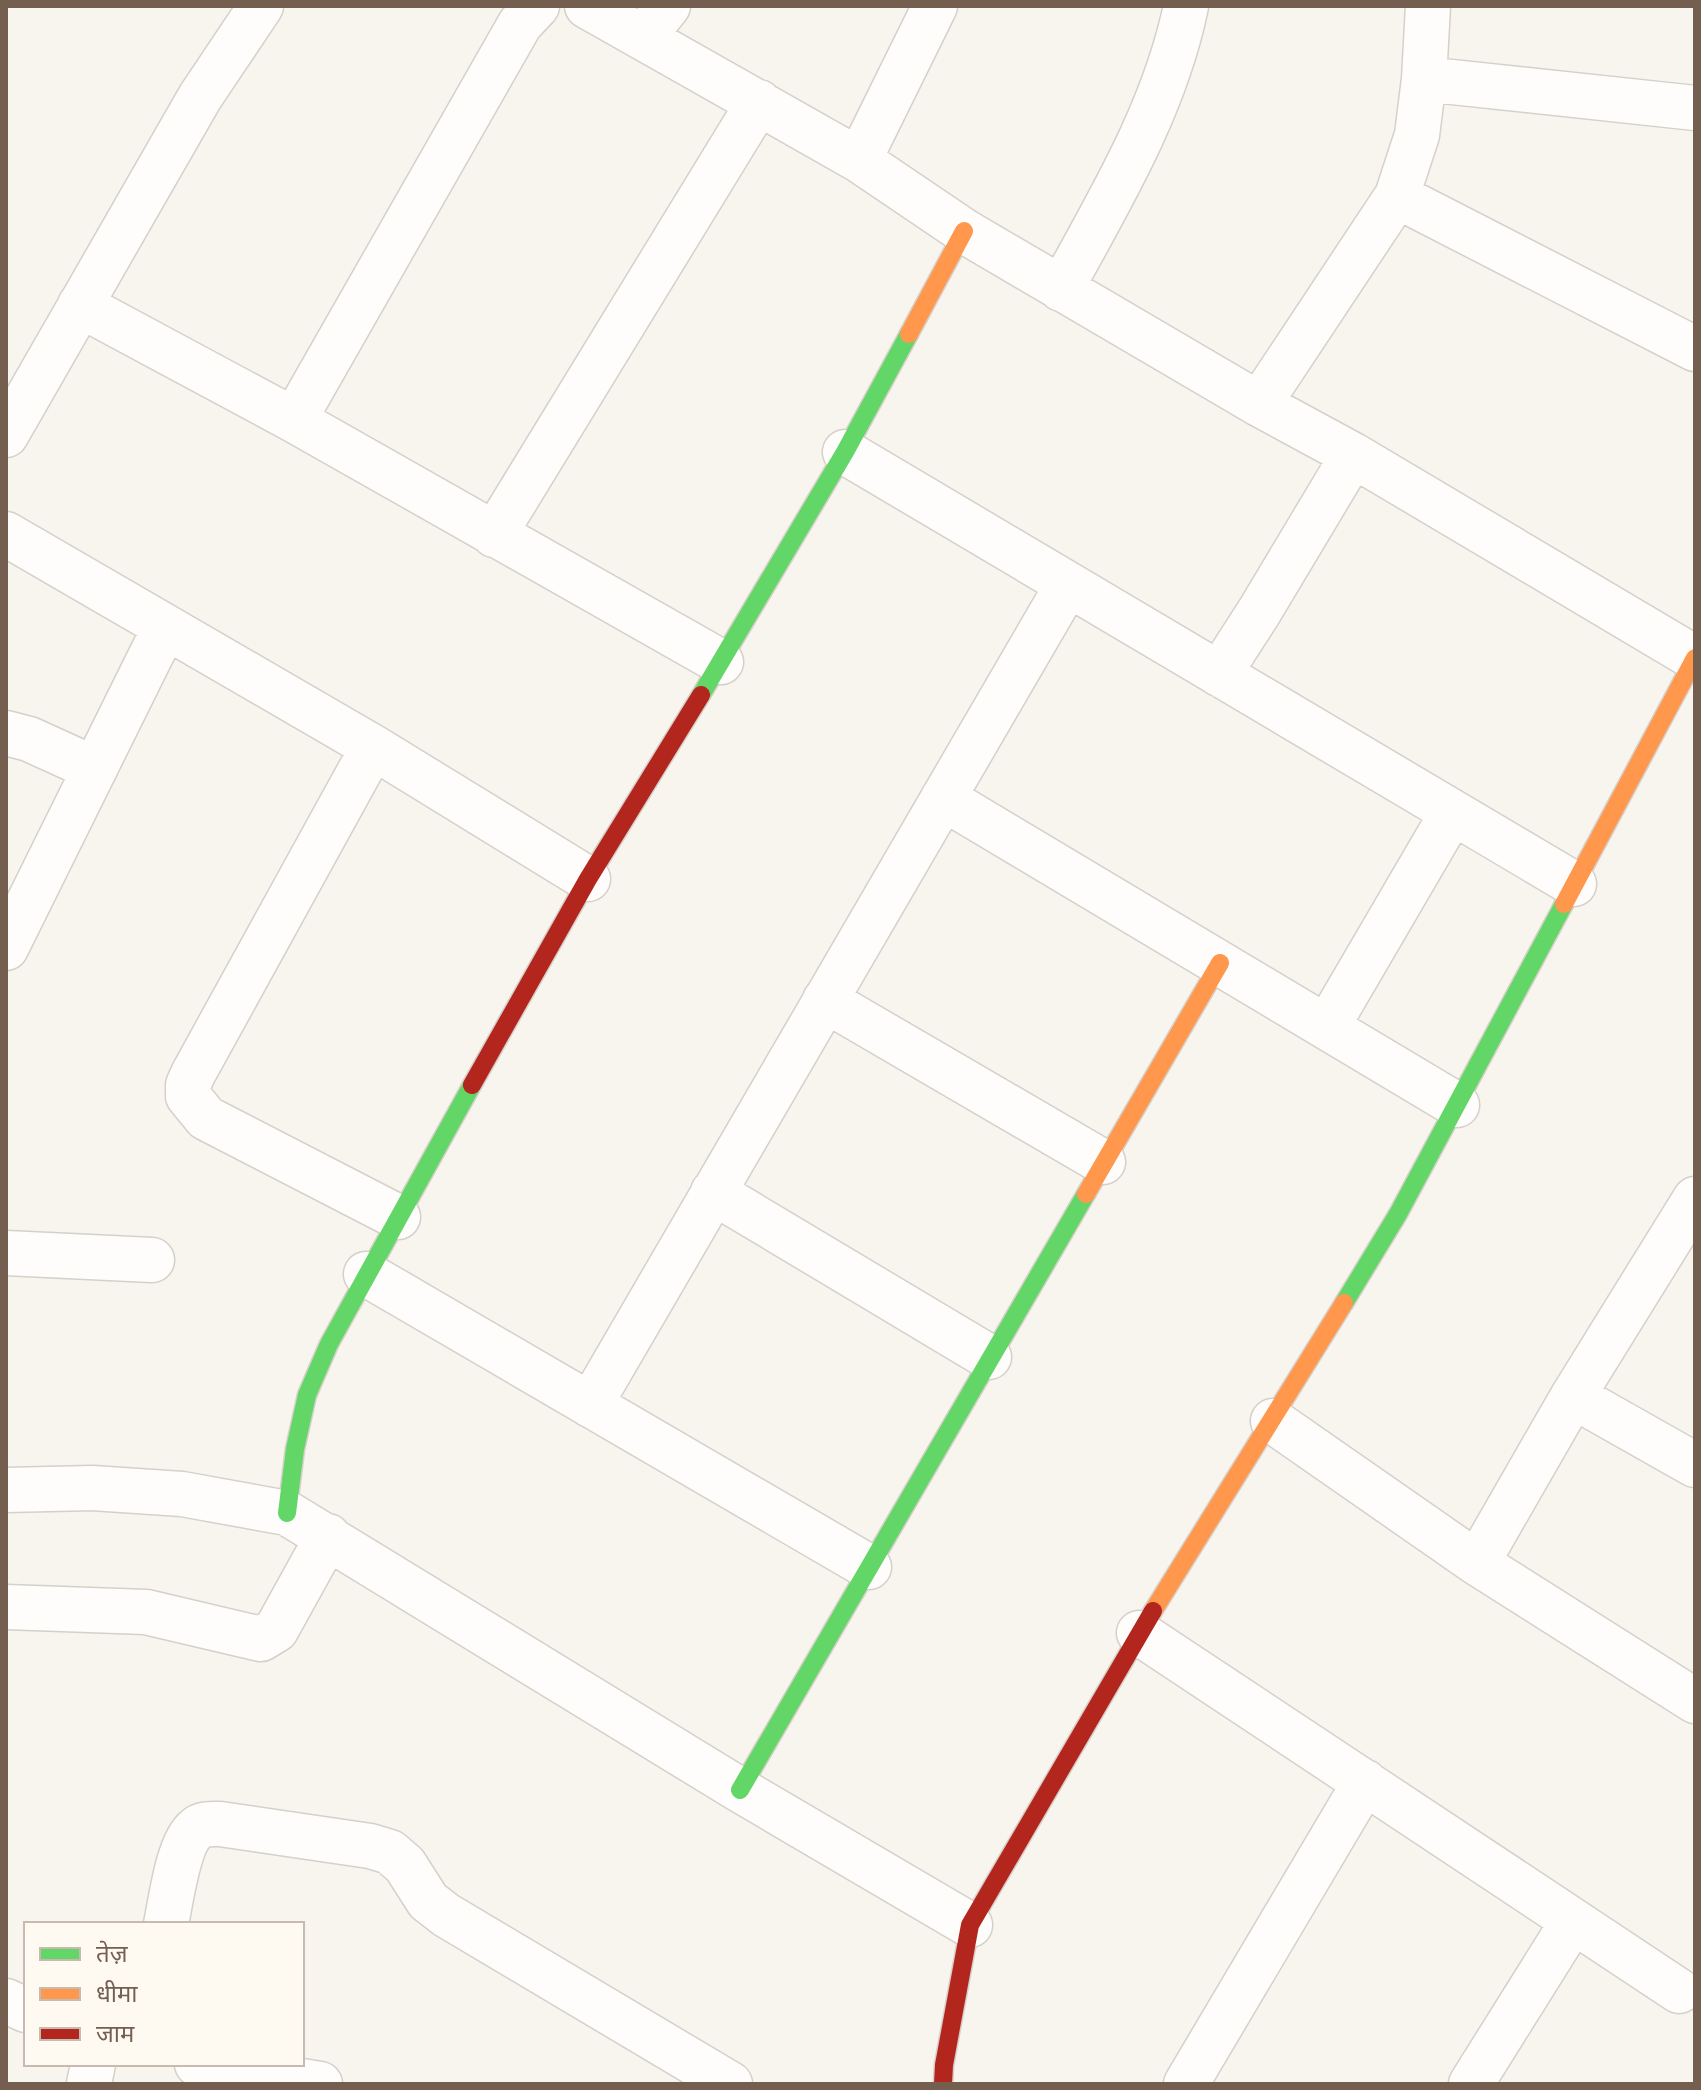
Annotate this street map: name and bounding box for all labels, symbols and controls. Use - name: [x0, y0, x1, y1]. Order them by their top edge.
- legend: [24, 1922, 304, 2066]
- text: तेज़: [96, 1937, 129, 1969]
- text: धीमा: [96, 1977, 138, 2009]
- text: जाम: [96, 2017, 135, 2049]

